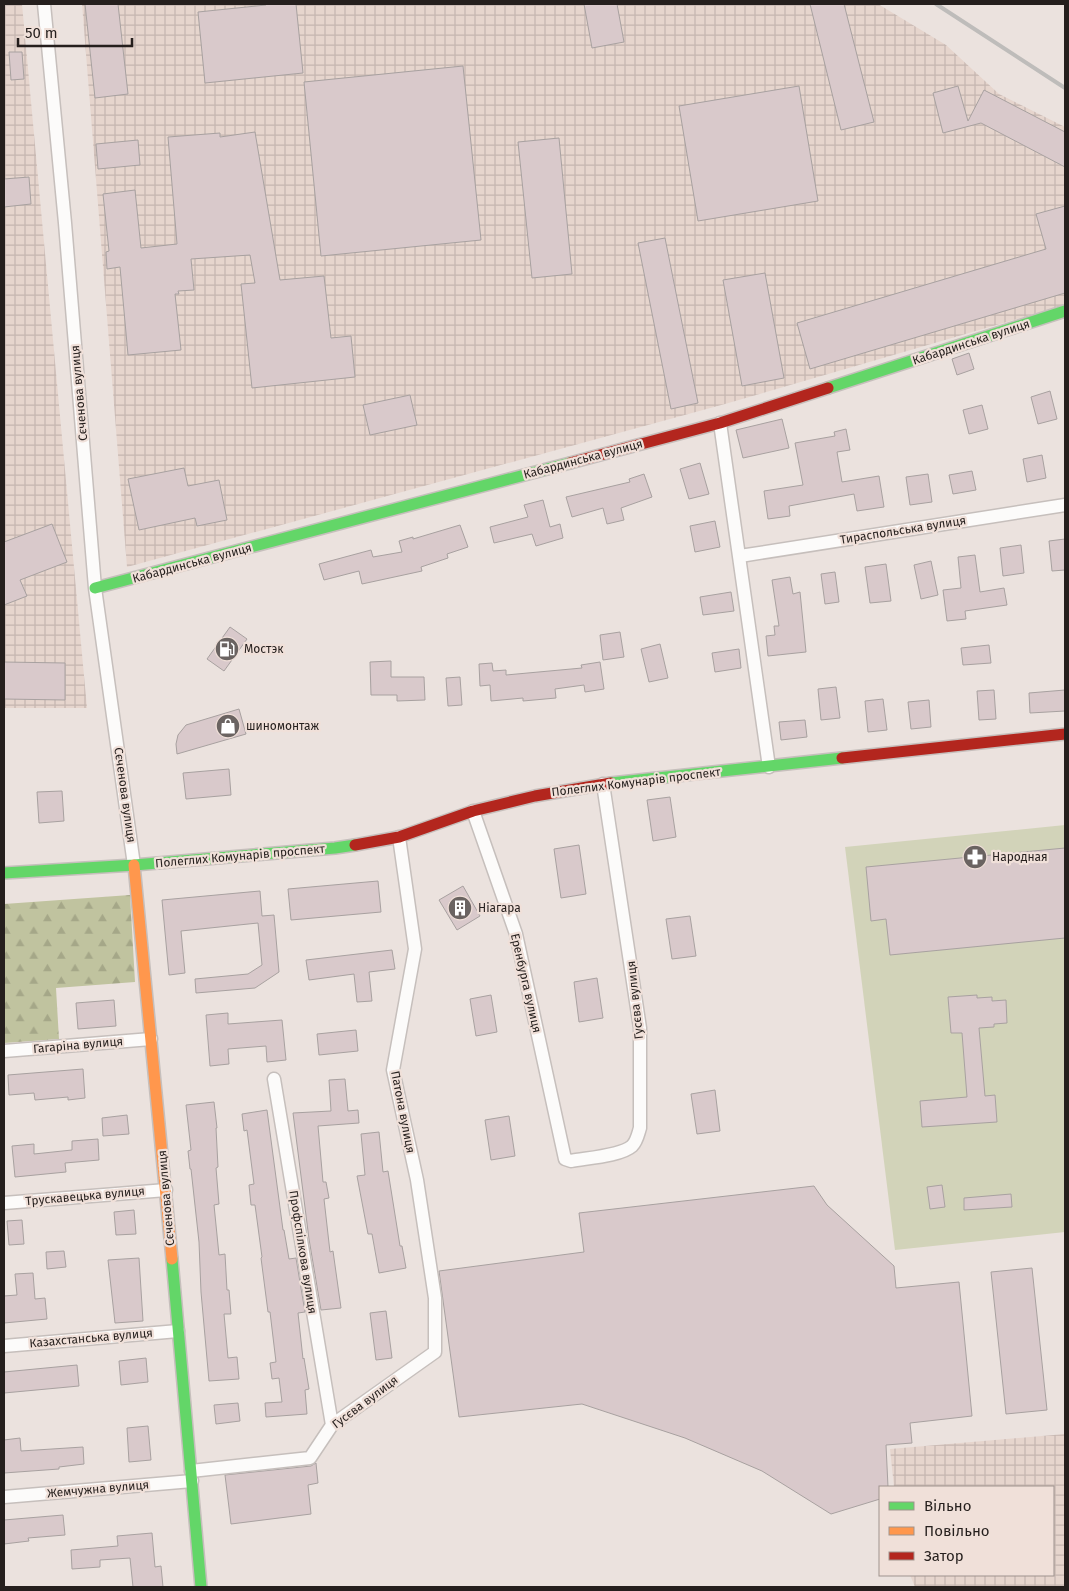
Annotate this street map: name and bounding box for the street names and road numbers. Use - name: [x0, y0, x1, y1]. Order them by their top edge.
- street label: Кабардинська вулиця: [910, 316, 1032, 368]
- street label: Сєченова вулиця: [68, 345, 90, 441]
- street label: Кабардинська вулиця: [522, 436, 644, 482]
- street label: Тираспольська вулиця: [839, 513, 967, 547]
- street label: Кабардинська вулиця: [131, 540, 253, 586]
- street label: Сєченова вулиця: [111, 747, 139, 843]
- street label: Полеглих Комунарів проспект: [551, 765, 722, 799]
- street label: Полеглих Комунарів проспект: [155, 842, 326, 870]
- street label: Еренбурга вулиця: [508, 932, 544, 1034]
- street label: Гусєва вулиця: [624, 960, 646, 1040]
- street label: Гагаріна вулиця: [33, 1034, 123, 1056]
- street label: Патона вулиця: [388, 1070, 418, 1154]
- street label: Сєченова вулиця: [155, 1150, 177, 1246]
- street label: Трускавецька вулиця: [25, 1184, 145, 1208]
- street label: Профспілкова вулиця: [286, 1189, 320, 1315]
- street label: Казахстанська вулиця: [29, 1326, 153, 1350]
- street label: Гусєва вулиця: [329, 1373, 401, 1431]
- street label: Жемчужна вулиця: [46, 1478, 150, 1500]

